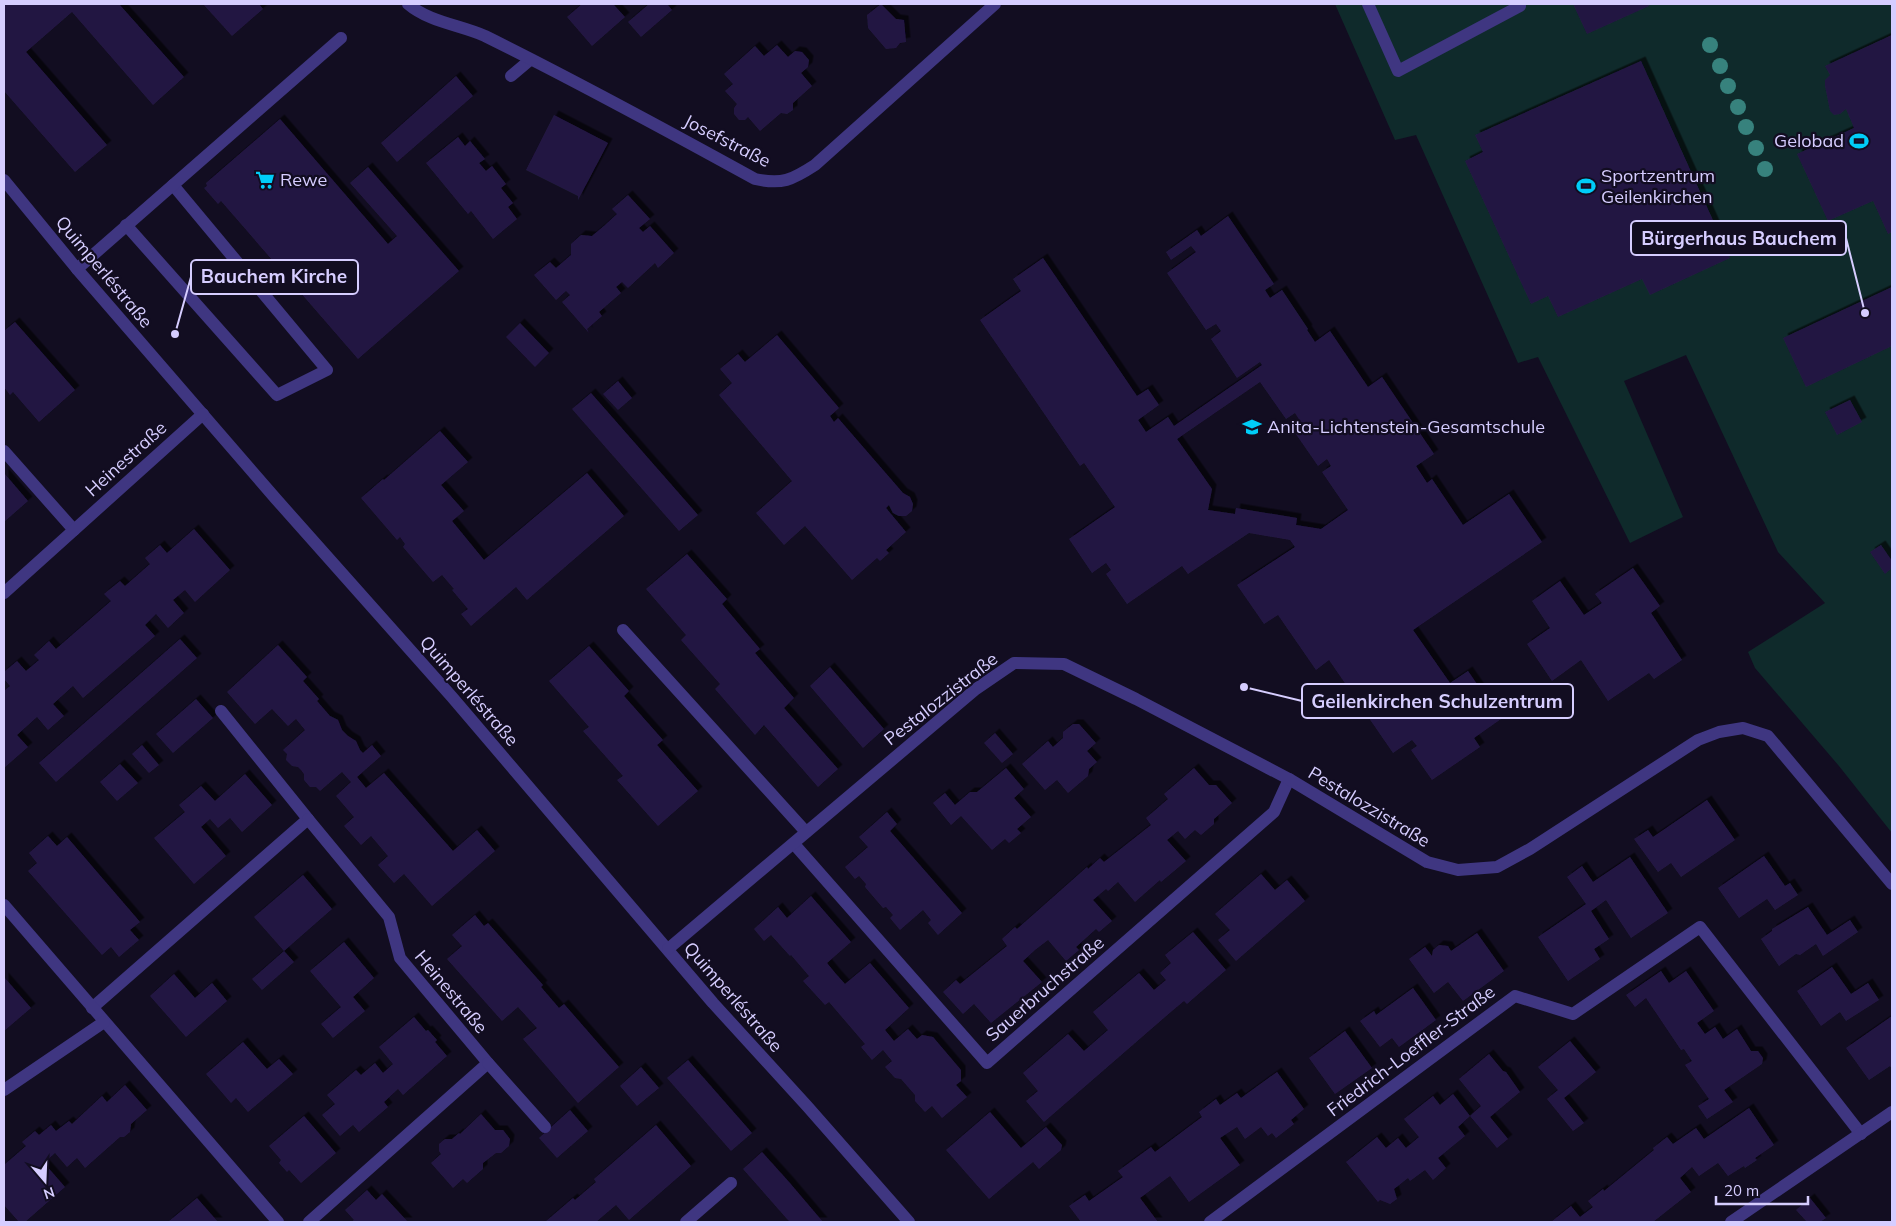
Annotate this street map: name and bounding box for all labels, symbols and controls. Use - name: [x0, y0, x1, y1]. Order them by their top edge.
- street label: Josefstraße: [680, 109, 775, 172]
- place label: Gelobad: [1774, 129, 1844, 152]
- sports icon: Gelobad: [1848, 130, 1870, 152]
- place label: Sportzentrum Geilenkirchen: [1601, 164, 1715, 208]
- place label: Rewe: [280, 168, 327, 191]
- supermarket icon: Rewe: [254, 169, 276, 191]
- sports icon: Sportzentrum Geilenkirchen: [1575, 175, 1597, 197]
- street label: Quimperléstraße: [51, 211, 158, 332]
- callout: Bürgerhaus Bauchem: [1631, 221, 1846, 255]
- text: Bürgerhaus Bauchem: [1641, 226, 1837, 250]
- callout: Bauchem Kirche: [191, 260, 358, 294]
- text: Bauchem Kirche: [201, 264, 347, 288]
- place label: Anita-Lichtenstein-Gesamtschule: [1267, 415, 1545, 438]
- street label: Heinestraße: [80, 416, 171, 501]
- school or university icon: Anita-Lichtenstein-Gesamtschule: [1241, 416, 1263, 438]
- street label: Quimperléstraße: [415, 631, 524, 751]
- street label: Pestalozzistraße: [879, 647, 1002, 750]
- callout: Geilenkirchen Schulzentrum: [1302, 684, 1573, 718]
- text: Geilenkirchen Schulzentrum: [1311, 689, 1563, 713]
- street label: Pestalozzistraße: [1304, 761, 1434, 852]
- street label: Sauerbruchstraße: [981, 931, 1109, 1046]
- street label: Quimperléstraße: [679, 937, 788, 1057]
- street label: Heinestraße: [410, 945, 493, 1038]
- street label: Friedrich-Loeffler-Straße: [1322, 980, 1499, 1121]
- north arrow: [20, 1156, 70, 1206]
- scale bar: [1716, 1174, 1808, 1206]
- text: 20 m: [1724, 1181, 1759, 1200]
- text: N: [41, 1183, 57, 1204]

